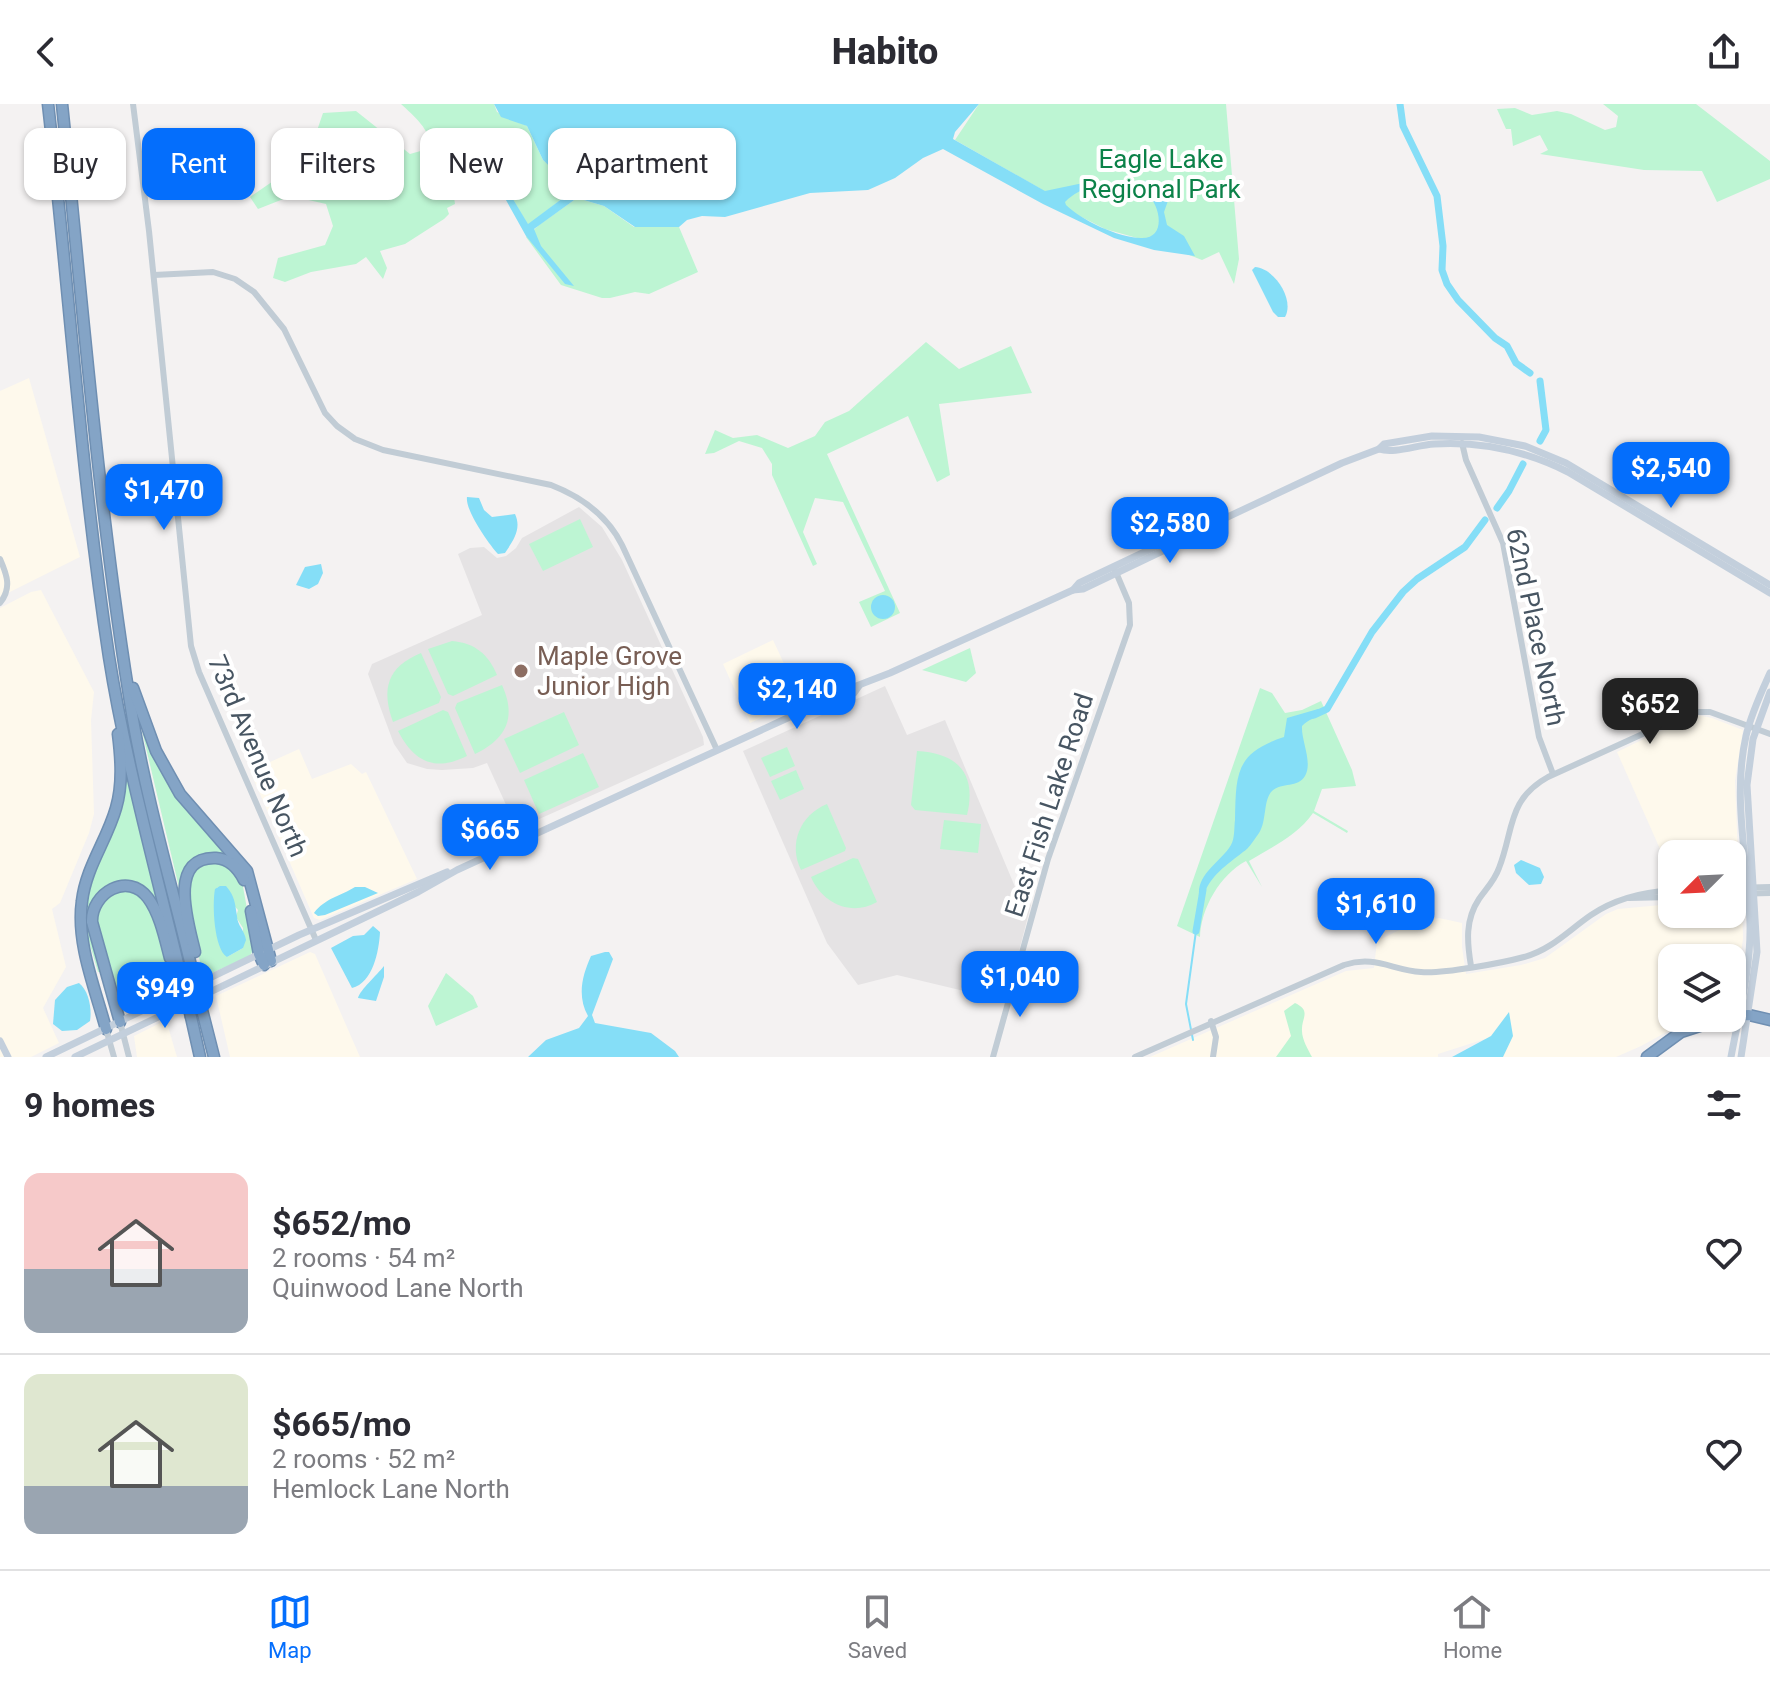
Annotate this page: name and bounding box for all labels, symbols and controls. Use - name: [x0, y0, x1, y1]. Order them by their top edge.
- icon: back: [24, 30, 68, 74]
- icon: share: [1702, 30, 1746, 74]
- text: Habito: [832, 31, 938, 73]
- chip: Buy: [24, 128, 126, 200]
- chip: Rent: [142, 128, 255, 200]
- chip: Filters: [271, 128, 404, 200]
- chip: New: [420, 128, 532, 200]
- chip: Apartment: [548, 128, 736, 200]
- park label: Eagle Lake Regional Park: [1081, 144, 1241, 204]
- pin: $2,540: [1606, 442, 1736, 510]
- text: $2,540: [1631, 453, 1711, 483]
- pin: $1,470: [99, 464, 229, 532]
- text: $1,470: [124, 475, 204, 505]
- pin: $2,580: [1105, 497, 1235, 565]
- text: $2,580: [1130, 508, 1210, 538]
- street label: 62nd Place North: [1500, 526, 1572, 728]
- place label: Maple Grove Junior High: [537, 641, 682, 701]
- street label: 73rd Avenue North: [202, 651, 314, 861]
- marker: Maple Grove Junior High: [512, 662, 530, 680]
- pin: $2,140: [732, 663, 862, 731]
- text: $2,140: [757, 674, 837, 704]
- pin: $652: [1603, 678, 1697, 746]
- street label: East Fish Lake Road: [999, 689, 1099, 921]
- text: $652: [1620, 689, 1680, 719]
- pin: $665: [443, 804, 537, 872]
- text: $665: [460, 815, 520, 845]
- north arrow: [1658, 840, 1746, 928]
- map controls: [1658, 840, 1746, 1032]
- pin: $1,610: [1311, 878, 1441, 946]
- text: $1,610: [1336, 889, 1416, 919]
- button: layers: [1658, 944, 1746, 1032]
- pin: $1,040: [955, 951, 1085, 1019]
- pin: $949: [118, 962, 212, 1030]
- text: $1,040: [980, 962, 1060, 992]
- text: $949: [135, 973, 195, 1003]
- icon: filters: [1702, 1083, 1746, 1127]
- text: 9 homes: [24, 1085, 155, 1125]
- text: $652/mo: [272, 1203, 411, 1243]
- icon: home: [88, 1205, 184, 1301]
- icon: heart: [1702, 1231, 1746, 1275]
- text: 2 rooms · 54 m²: [272, 1243, 455, 1273]
- text: Quinwood Lane North: [272, 1273, 524, 1303]
- text: $665/mo: [272, 1404, 411, 1444]
- icon: home: [88, 1406, 184, 1502]
- icon: heart: [1702, 1432, 1746, 1476]
- text: 2 rooms · 52 m²: [272, 1444, 455, 1474]
- text: Hemlock Lane North: [272, 1474, 510, 1504]
- tab: Map: [268, 1590, 312, 1663]
- tab: Saved: [848, 1590, 907, 1663]
- tab: Home: [1443, 1590, 1502, 1663]

